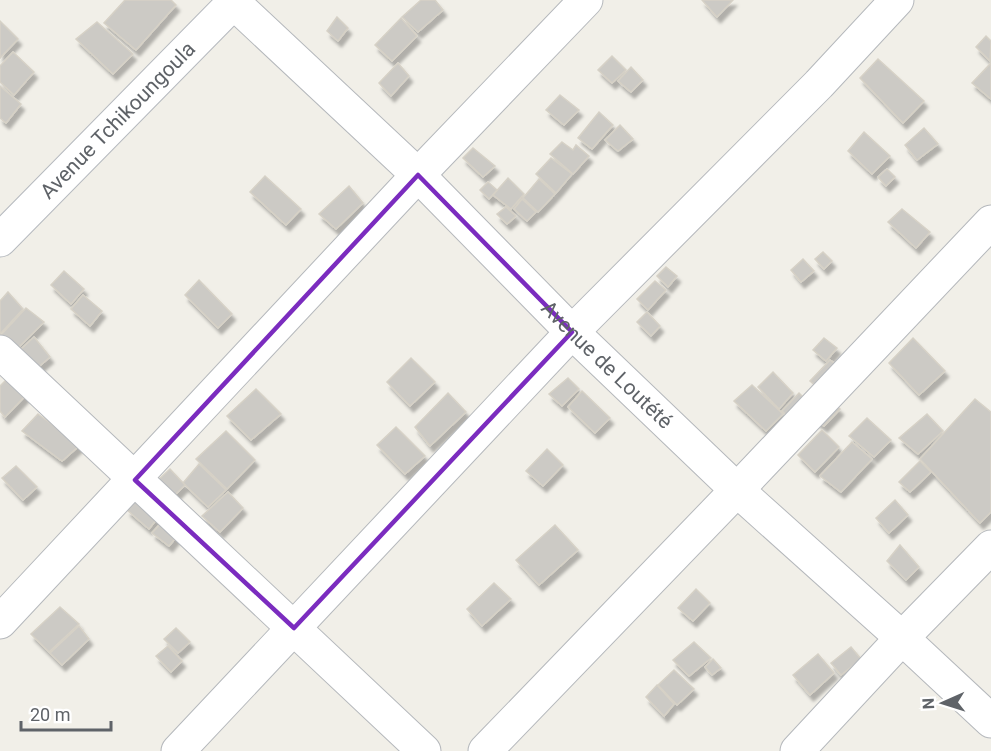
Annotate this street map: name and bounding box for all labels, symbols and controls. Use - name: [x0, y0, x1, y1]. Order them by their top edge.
- street label: Avenue Tchikoungoula: [35, 37, 200, 204]
- street label: Avenue de Loutété: [536, 296, 677, 434]
- north arrow: [913, 673, 973, 733]
- scale bar: [21, 694, 111, 732]
- text: N: [919, 698, 938, 710]
- text: 20 m: [30, 704, 70, 725]

